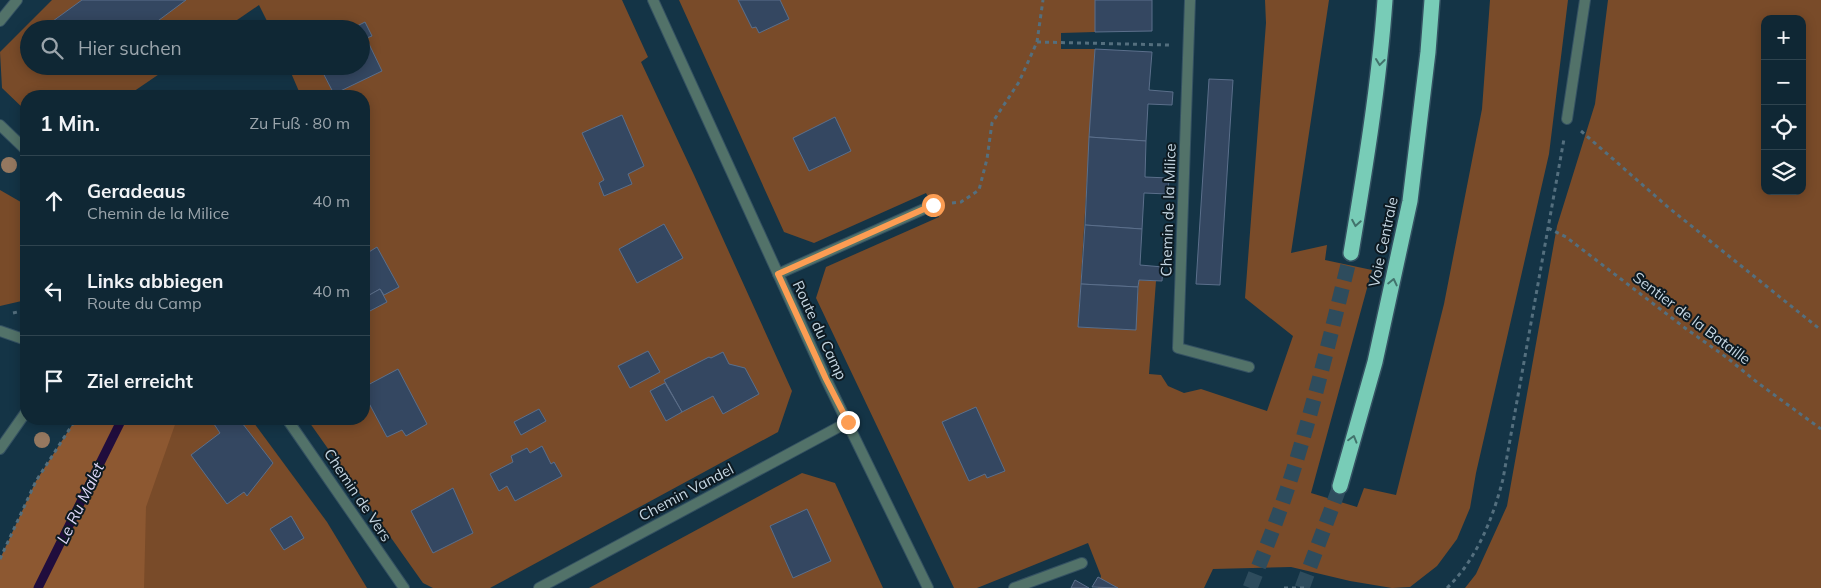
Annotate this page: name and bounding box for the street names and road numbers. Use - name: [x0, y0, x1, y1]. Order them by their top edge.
- street label: Chemin de la Milice: [1156, 143, 1180, 277]
- street label: Voie Centrale: [1364, 195, 1402, 289]
- street label: Sentier de la Bataille: [1629, 268, 1755, 368]
- street label: Route du Camp: [789, 277, 851, 383]
- street label: Chemin de Vers: [320, 445, 396, 545]
- street label: Chemin Vandel: [635, 459, 737, 525]

